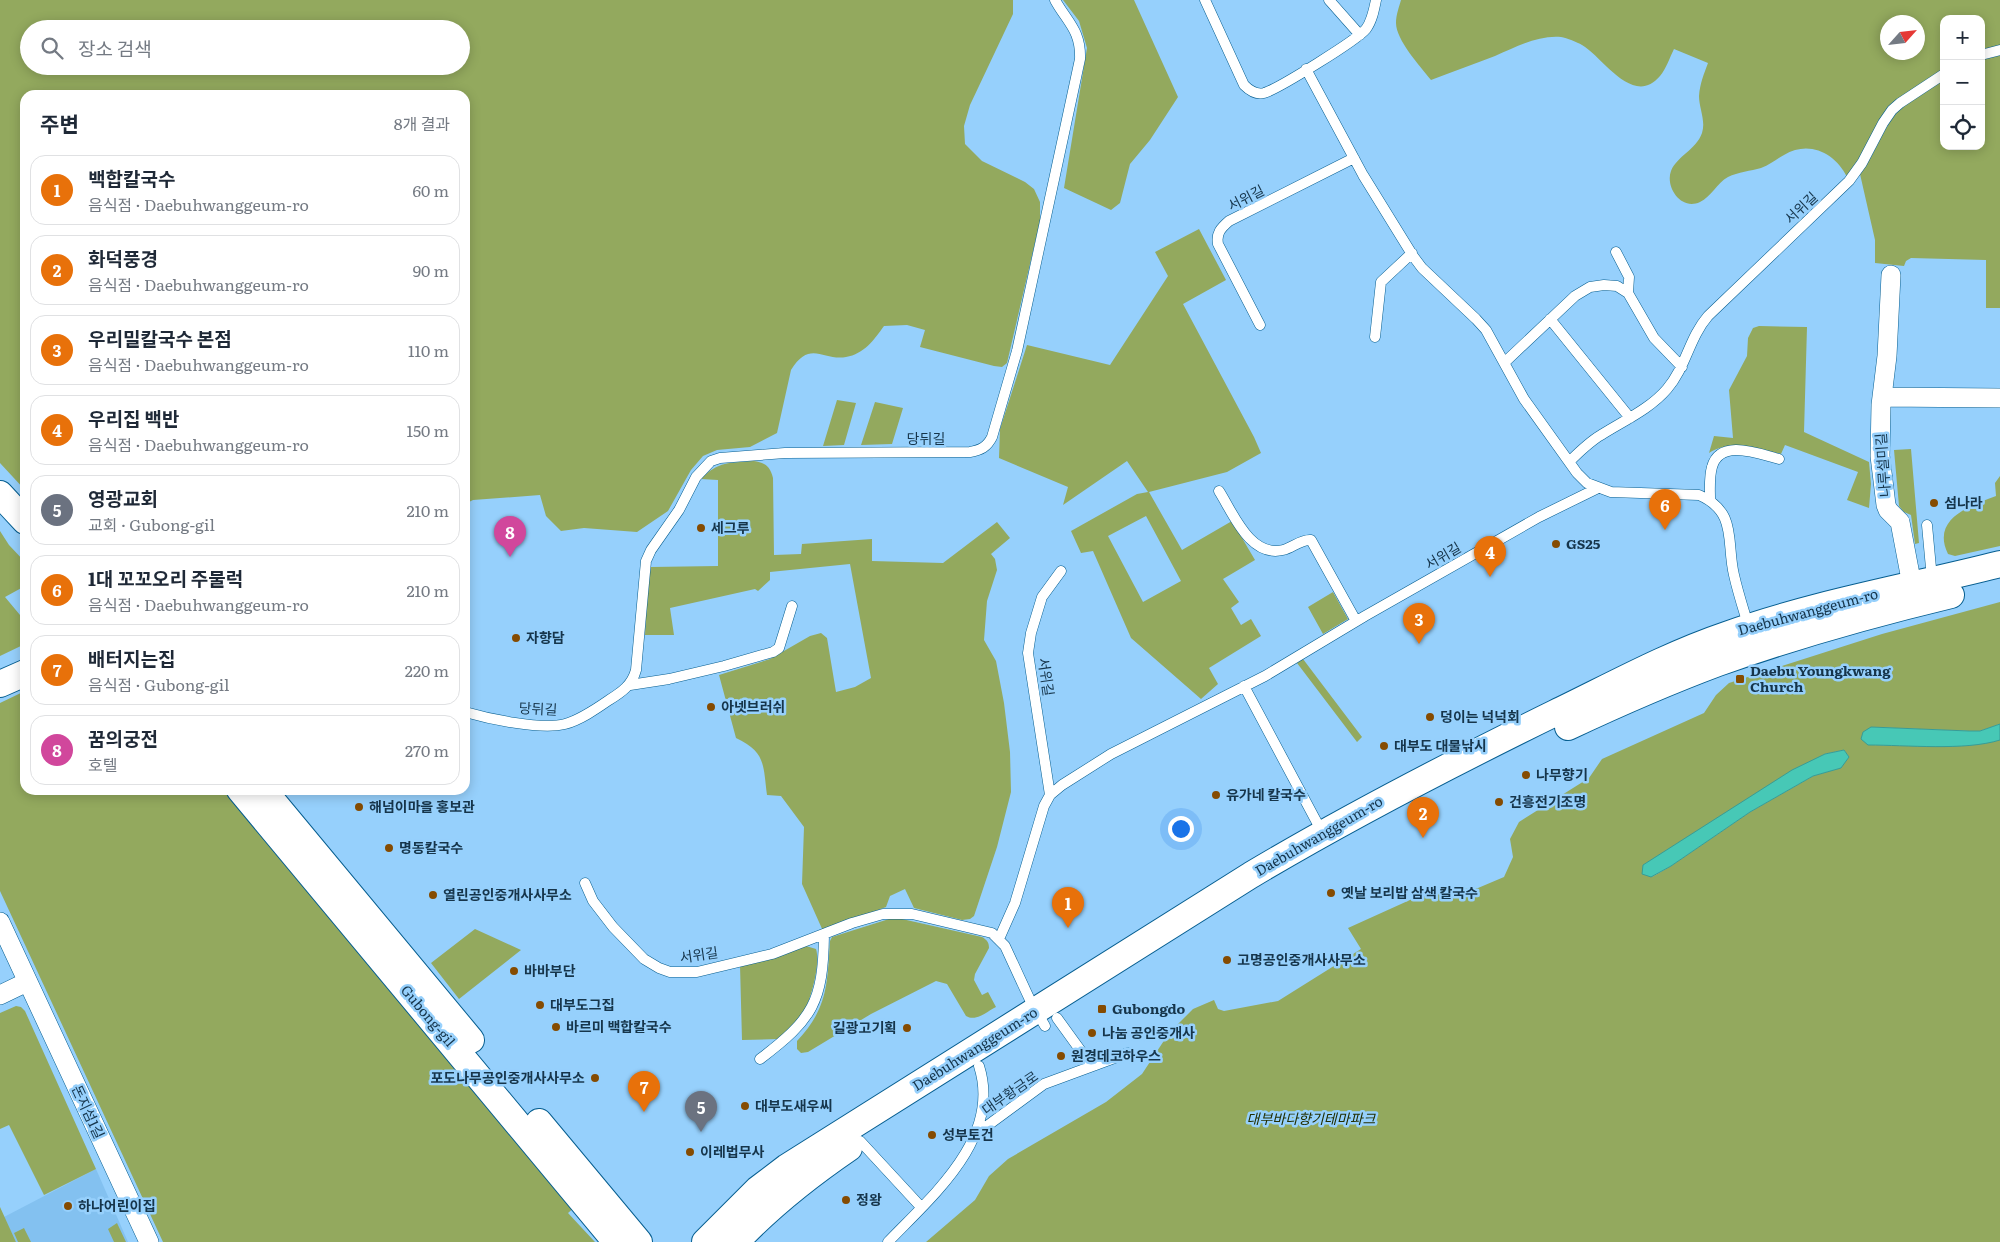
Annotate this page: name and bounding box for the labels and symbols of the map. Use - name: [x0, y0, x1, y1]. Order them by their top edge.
- north arrow: [1880, 15, 1925, 60]
- street label: 서위길: [1224, 179, 1267, 215]
- street label: 서위길: [1779, 187, 1821, 228]
- street label: 당뒤길: [907, 428, 945, 448]
- street label: 나루설미길: [1870, 432, 1894, 498]
- pin: 6: [1649, 489, 1681, 530]
- place label: 섬나라: [1944, 492, 1983, 512]
- marker: 섬나라: [1928, 497, 1940, 509]
- pin: 8: [494, 516, 526, 557]
- place label: 세그루: [711, 517, 750, 537]
- marker: 세그루: [695, 522, 707, 534]
- place label: GS25: [1566, 533, 1601, 553]
- pin: 4: [1474, 536, 1506, 577]
- street label: 서위길: [1421, 537, 1464, 573]
- marker: GS25: [1550, 538, 1562, 550]
- street label: Daebuhwanggeum-ro: [1735, 583, 1880, 639]
- pin: 3: [1403, 603, 1435, 644]
- place label: 자향담: [526, 627, 565, 647]
- marker: 자향담: [510, 632, 522, 644]
- street label: 서위길: [1034, 656, 1060, 697]
- place label: Daebu Youngkwang Church: [1750, 660, 1891, 696]
- marker: Daebu Youngkwang Church: [1734, 673, 1746, 685]
- place label: 아넷브러쉬: [721, 696, 785, 716]
- street label: 당뒤길: [518, 697, 558, 719]
- marker: 아넷브러쉬: [705, 701, 717, 713]
- place label: 덩이는 넉넉회: [1440, 706, 1520, 726]
- marker: 덩이는 넉넉회: [1424, 711, 1436, 723]
- place label: 대부도 대물낚시: [1394, 735, 1487, 755]
- marker: 대부도 대물낚시: [1378, 740, 1390, 752]
- place label: 나무향기: [1536, 764, 1588, 784]
- marker: 나무향기: [1520, 769, 1532, 781]
- place label: 유가네 칼국수: [1226, 784, 1306, 804]
- marker: 유가네 칼국수: [1210, 789, 1222, 801]
- street label: Daebuhwanggeum-ro: [1251, 790, 1386, 880]
- place label: 건흥전기조명: [1509, 791, 1586, 811]
- place label: 해넘이마을 홍보관: [369, 796, 475, 816]
- marker: 건흥전기조명: [1493, 796, 1505, 808]
- pin: 2: [1407, 797, 1439, 838]
- marker: 해넘이마을 홍보관: [353, 801, 365, 813]
- your location: [1168, 816, 1194, 842]
- place label: 명동칼국수: [399, 837, 464, 857]
- marker: 명동칼국수: [383, 842, 395, 854]
- place label: 옛날 보리밥 삼색 칼국수: [1341, 882, 1478, 902]
- place label: 열린공인중개사사무소: [443, 884, 572, 904]
- pin: 1: [1052, 887, 1084, 928]
- marker: 옛날 보리밥 삼색 칼국수: [1325, 887, 1337, 899]
- marker: 열린공인중개사사무소: [427, 889, 439, 901]
- street label: 서위길: [678, 941, 719, 967]
- place label: 고명공인중개사사무소: [1237, 949, 1366, 969]
- marker: 고명공인중개사사무소: [1221, 954, 1233, 966]
- place label: 바바부단: [524, 960, 576, 980]
- marker: 바바부단: [508, 965, 520, 977]
- street label: Gubong-gil: [397, 980, 461, 1051]
- place label: 대부도그집: [550, 994, 614, 1014]
- place label: Gubongdo: [1112, 998, 1186, 1018]
- marker: 대부도그집: [534, 999, 546, 1011]
- street label: Daebuhwanggeum-ro: [908, 1001, 1041, 1095]
- marker: Gubongdo: [1096, 1003, 1108, 1015]
- place label: 바르미 백합칼국수: [566, 1016, 672, 1036]
- place label: 길광고기획: [833, 1017, 897, 1037]
- marker: 바르미 백합칼국수: [550, 1021, 562, 1033]
- marker: 길광고기획: [901, 1022, 913, 1034]
- place label: 나눔 공인중개사: [1102, 1022, 1195, 1042]
- marker: 나눔 공인중개사: [1086, 1027, 1098, 1039]
- place label: 원경데코하우스: [1071, 1045, 1161, 1065]
- marker: 원경데코하우스: [1055, 1050, 1067, 1062]
- street label: 대부황금로: [977, 1065, 1042, 1119]
- place label: 포도나무공인중개사사무소: [430, 1067, 585, 1087]
- pin: 7: [628, 1071, 660, 1112]
- marker: 포도나무공인중개사사무소: [589, 1072, 601, 1084]
- street label: 돈지섬1길: [68, 1081, 110, 1142]
- pin: 5: [685, 1091, 717, 1132]
- place label: 대부도새우씨: [755, 1095, 832, 1115]
- marker: 대부도새우씨: [739, 1100, 751, 1112]
- park label: 대부바다향기테마파크: [1247, 1108, 1377, 1128]
- place label: 성부토건: [942, 1124, 994, 1144]
- marker: 성부토건: [926, 1129, 938, 1141]
- place label: 이레법무사: [700, 1141, 765, 1161]
- marker: 이레법무사: [684, 1146, 696, 1158]
- place label: 정왕: [856, 1189, 882, 1209]
- marker: 정왕: [840, 1194, 852, 1206]
- place label: 하나어린이집: [78, 1195, 155, 1215]
- marker: 하나어린이집: [62, 1200, 74, 1212]

